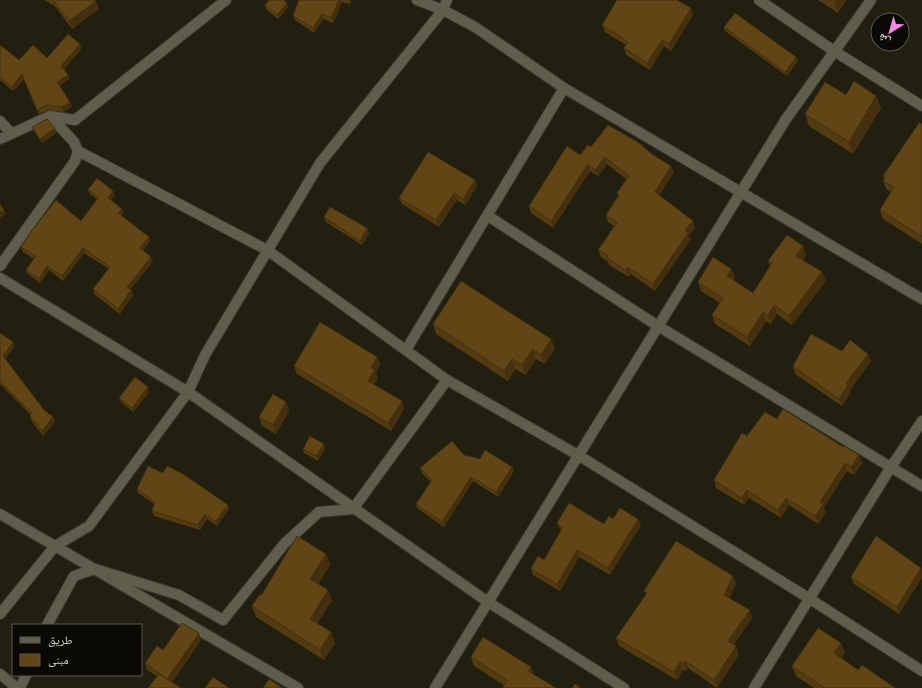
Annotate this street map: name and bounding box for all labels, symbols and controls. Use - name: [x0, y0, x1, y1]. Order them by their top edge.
- north arrow: [870, 12, 910, 52]
- text: ش: [875, 30, 893, 48]
- legend: [12, 624, 142, 676]
- text: طريق: [48, 633, 73, 647]
- text: مبنى: [48, 653, 69, 667]

